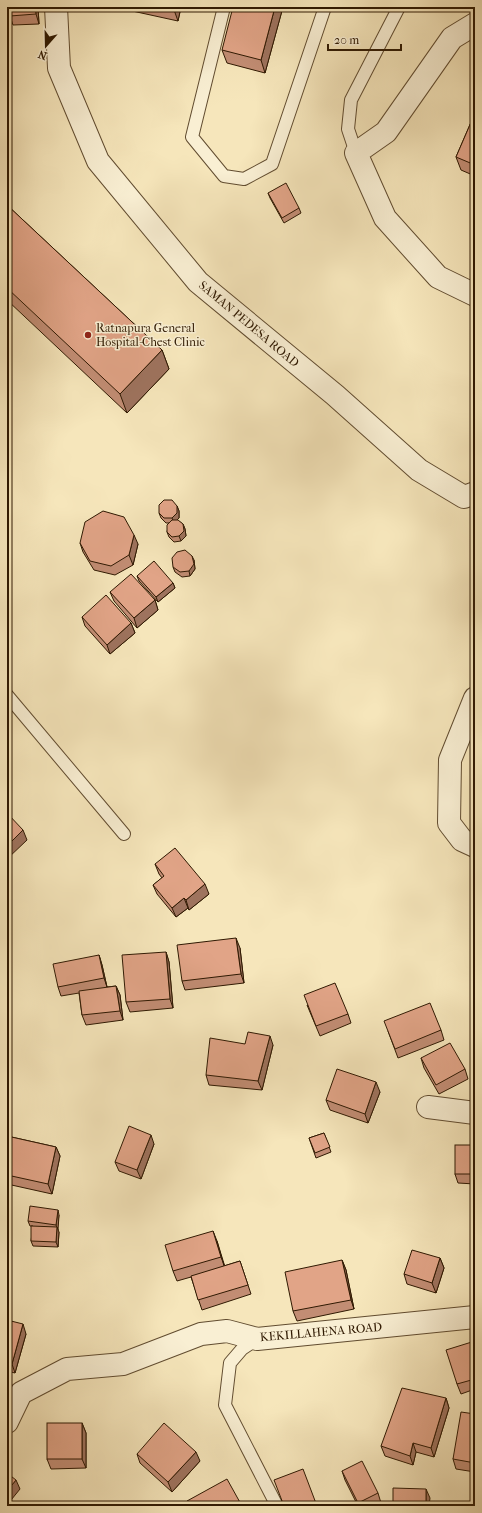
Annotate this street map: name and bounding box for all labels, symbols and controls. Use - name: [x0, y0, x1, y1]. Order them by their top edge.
- north arrow: [26, 26, 66, 66]
- scale bar: [328, 26, 401, 52]
- text: 20 m: [334, 33, 359, 47]
- text: N: [36, 47, 49, 62]
- street label: SAMAN PEDESA ROAD: [196, 278, 302, 370]
- place label: Ratnapura General Hospital-Chest Clinic: [96, 321, 205, 349]
- marker: Ratnapura General Hospital-Chest Clinic: [83, 330, 93, 340]
- street label: KEKILLAHENA ROAD: [259, 1320, 383, 1344]

